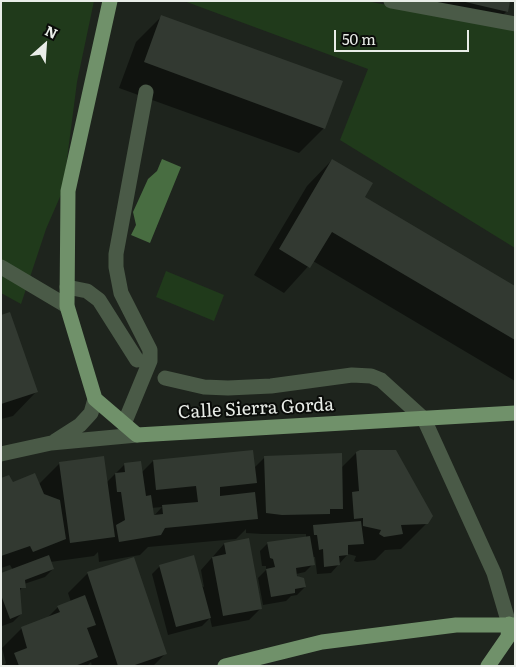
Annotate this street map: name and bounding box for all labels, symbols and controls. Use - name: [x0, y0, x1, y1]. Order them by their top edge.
- north arrow: [20, 20, 70, 70]
- text: N: [42, 20, 61, 43]
- scale bar: [336, 20, 471, 52]
- text: 50 m: [342, 27, 376, 50]
- street label: Calle Sierra Gorda: [177, 394, 335, 424]

